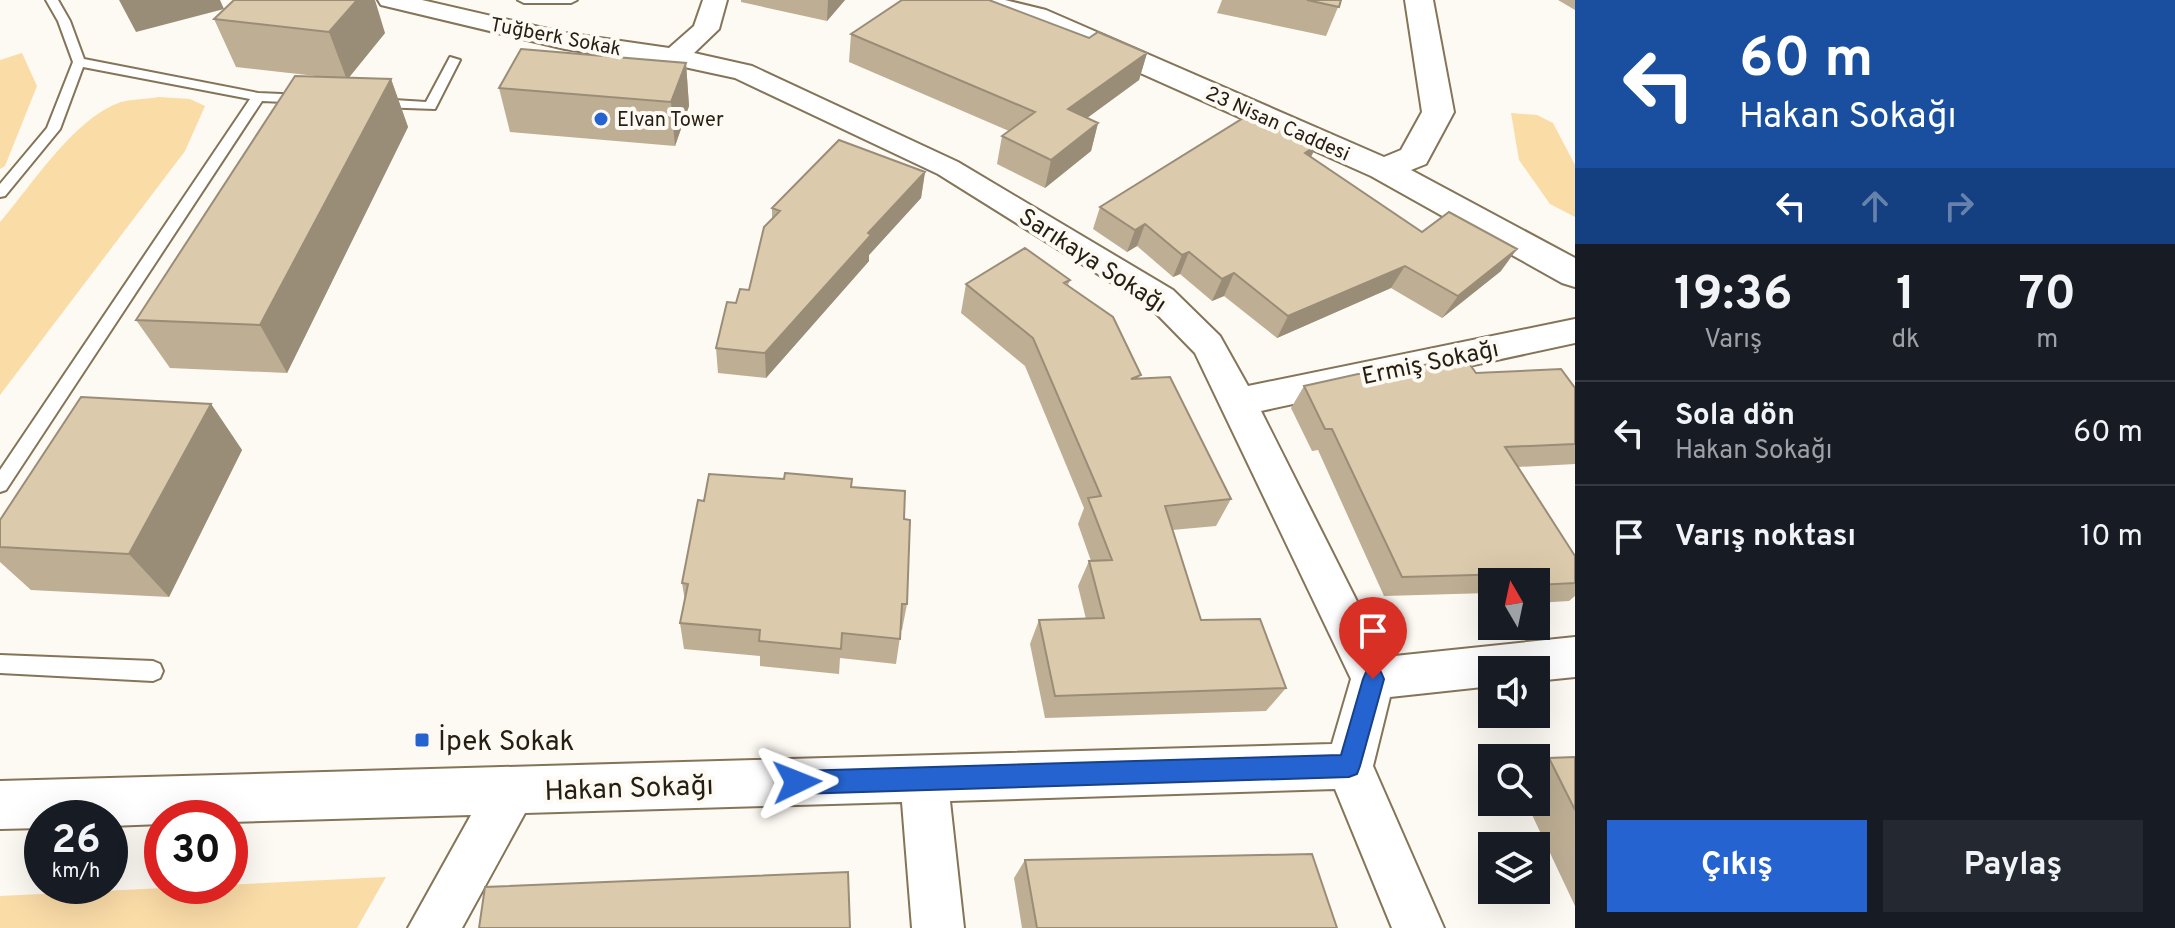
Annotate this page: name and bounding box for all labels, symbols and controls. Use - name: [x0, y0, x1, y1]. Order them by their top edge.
- street label: Tuğberk Sokak: [488, 13, 623, 63]
- text: 60 m: [1739, 26, 1873, 96]
- icon: left: [1607, 32, 1711, 136]
- street label: 23 Nisan Caddesi: [1201, 81, 1353, 168]
- text: Hakan Sokağı: [1739, 95, 1957, 141]
- place label: Elvan Tower: [617, 108, 724, 134]
- marker: Elvan Tower: [592, 110, 610, 128]
- icon: left: [1769, 184, 1813, 228]
- icon: ahead: [1853, 184, 1897, 228]
- icon: right: [1937, 184, 1981, 228]
- street label: Sarıkaya Sokağı: [1012, 203, 1171, 321]
- text: 19:36: [1674, 266, 1793, 326]
- text: 1: [1896, 266, 1915, 326]
- text: 70: [2019, 266, 2076, 326]
- text: Varış: [1704, 324, 1762, 357]
- text: dk: [1891, 324, 1920, 357]
- text: m: [2036, 324, 2058, 357]
- street label: Ermiş Sokağı: [1359, 335, 1502, 393]
- text: Sola dön: [1675, 398, 1795, 435]
- icon: left: [1607, 411, 1651, 455]
- text: 60 m: [2073, 415, 2143, 452]
- text: Hakan Sokağı: [1675, 435, 1832, 468]
- icon: arrive: [1607, 515, 1651, 559]
- text: Varış noktası: [1675, 519, 1856, 556]
- text: 10 m: [2080, 519, 2143, 556]
- north arrow: [1478, 568, 1550, 640]
- map controls: [1478, 568, 1550, 904]
- pin: [1339, 597, 1407, 679]
- icon: arrive: [1351, 609, 1395, 653]
- button: sound: [1478, 656, 1550, 728]
- place label: İpek Sokak: [438, 724, 574, 761]
- marker: İpek Sokak: [413, 731, 431, 749]
- position arrow: [755, 740, 839, 824]
- button: search: [1478, 744, 1550, 816]
- street label: Hakan Sokağı: [544, 769, 714, 811]
- speed limit sign: 30: [144, 800, 248, 904]
- text: 26: [51, 817, 101, 867]
- button: Çıkış: [1607, 820, 1867, 912]
- button: Paylaş: [1883, 820, 2143, 912]
- button: layers: [1478, 832, 1550, 904]
- text: km/h: [52, 859, 100, 885]

